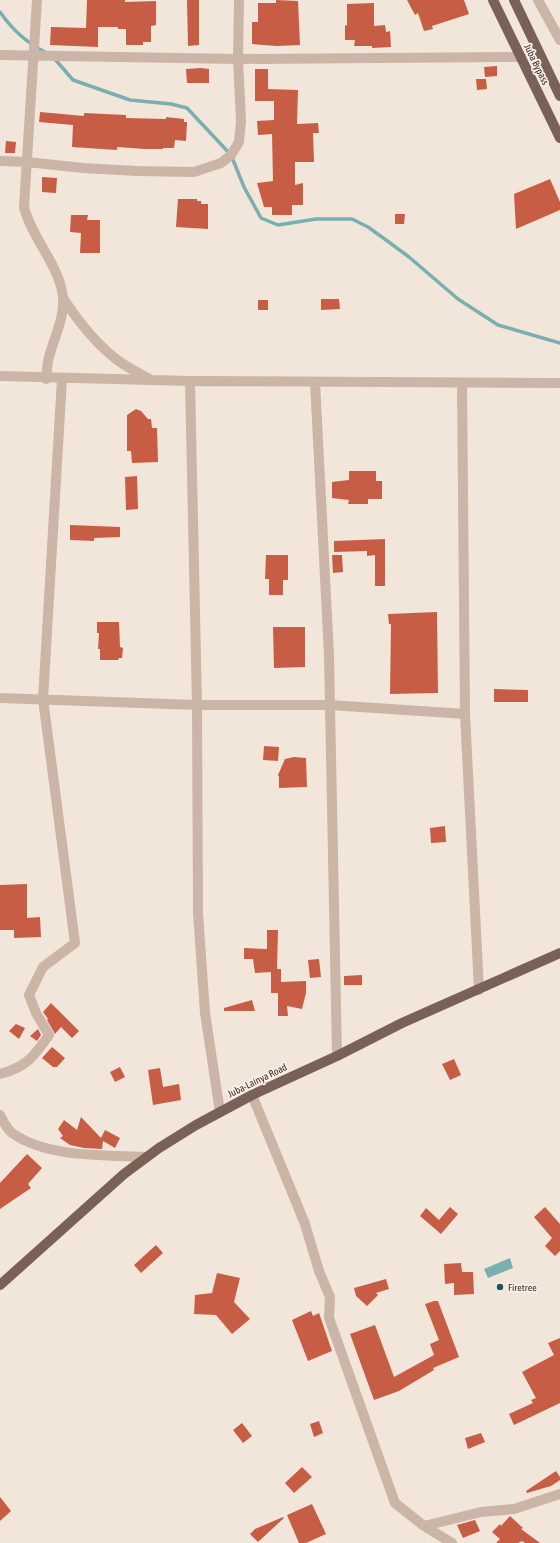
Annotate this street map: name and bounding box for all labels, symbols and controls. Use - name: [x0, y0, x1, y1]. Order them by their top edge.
- street label: Juba Bypass: [522, 42, 551, 87]
- street label: Juba-Lainya Road: [226, 1061, 289, 1100]
- marker: Firetree: [495, 1282, 505, 1292]
- place label: Firetree: [508, 1282, 537, 1293]

